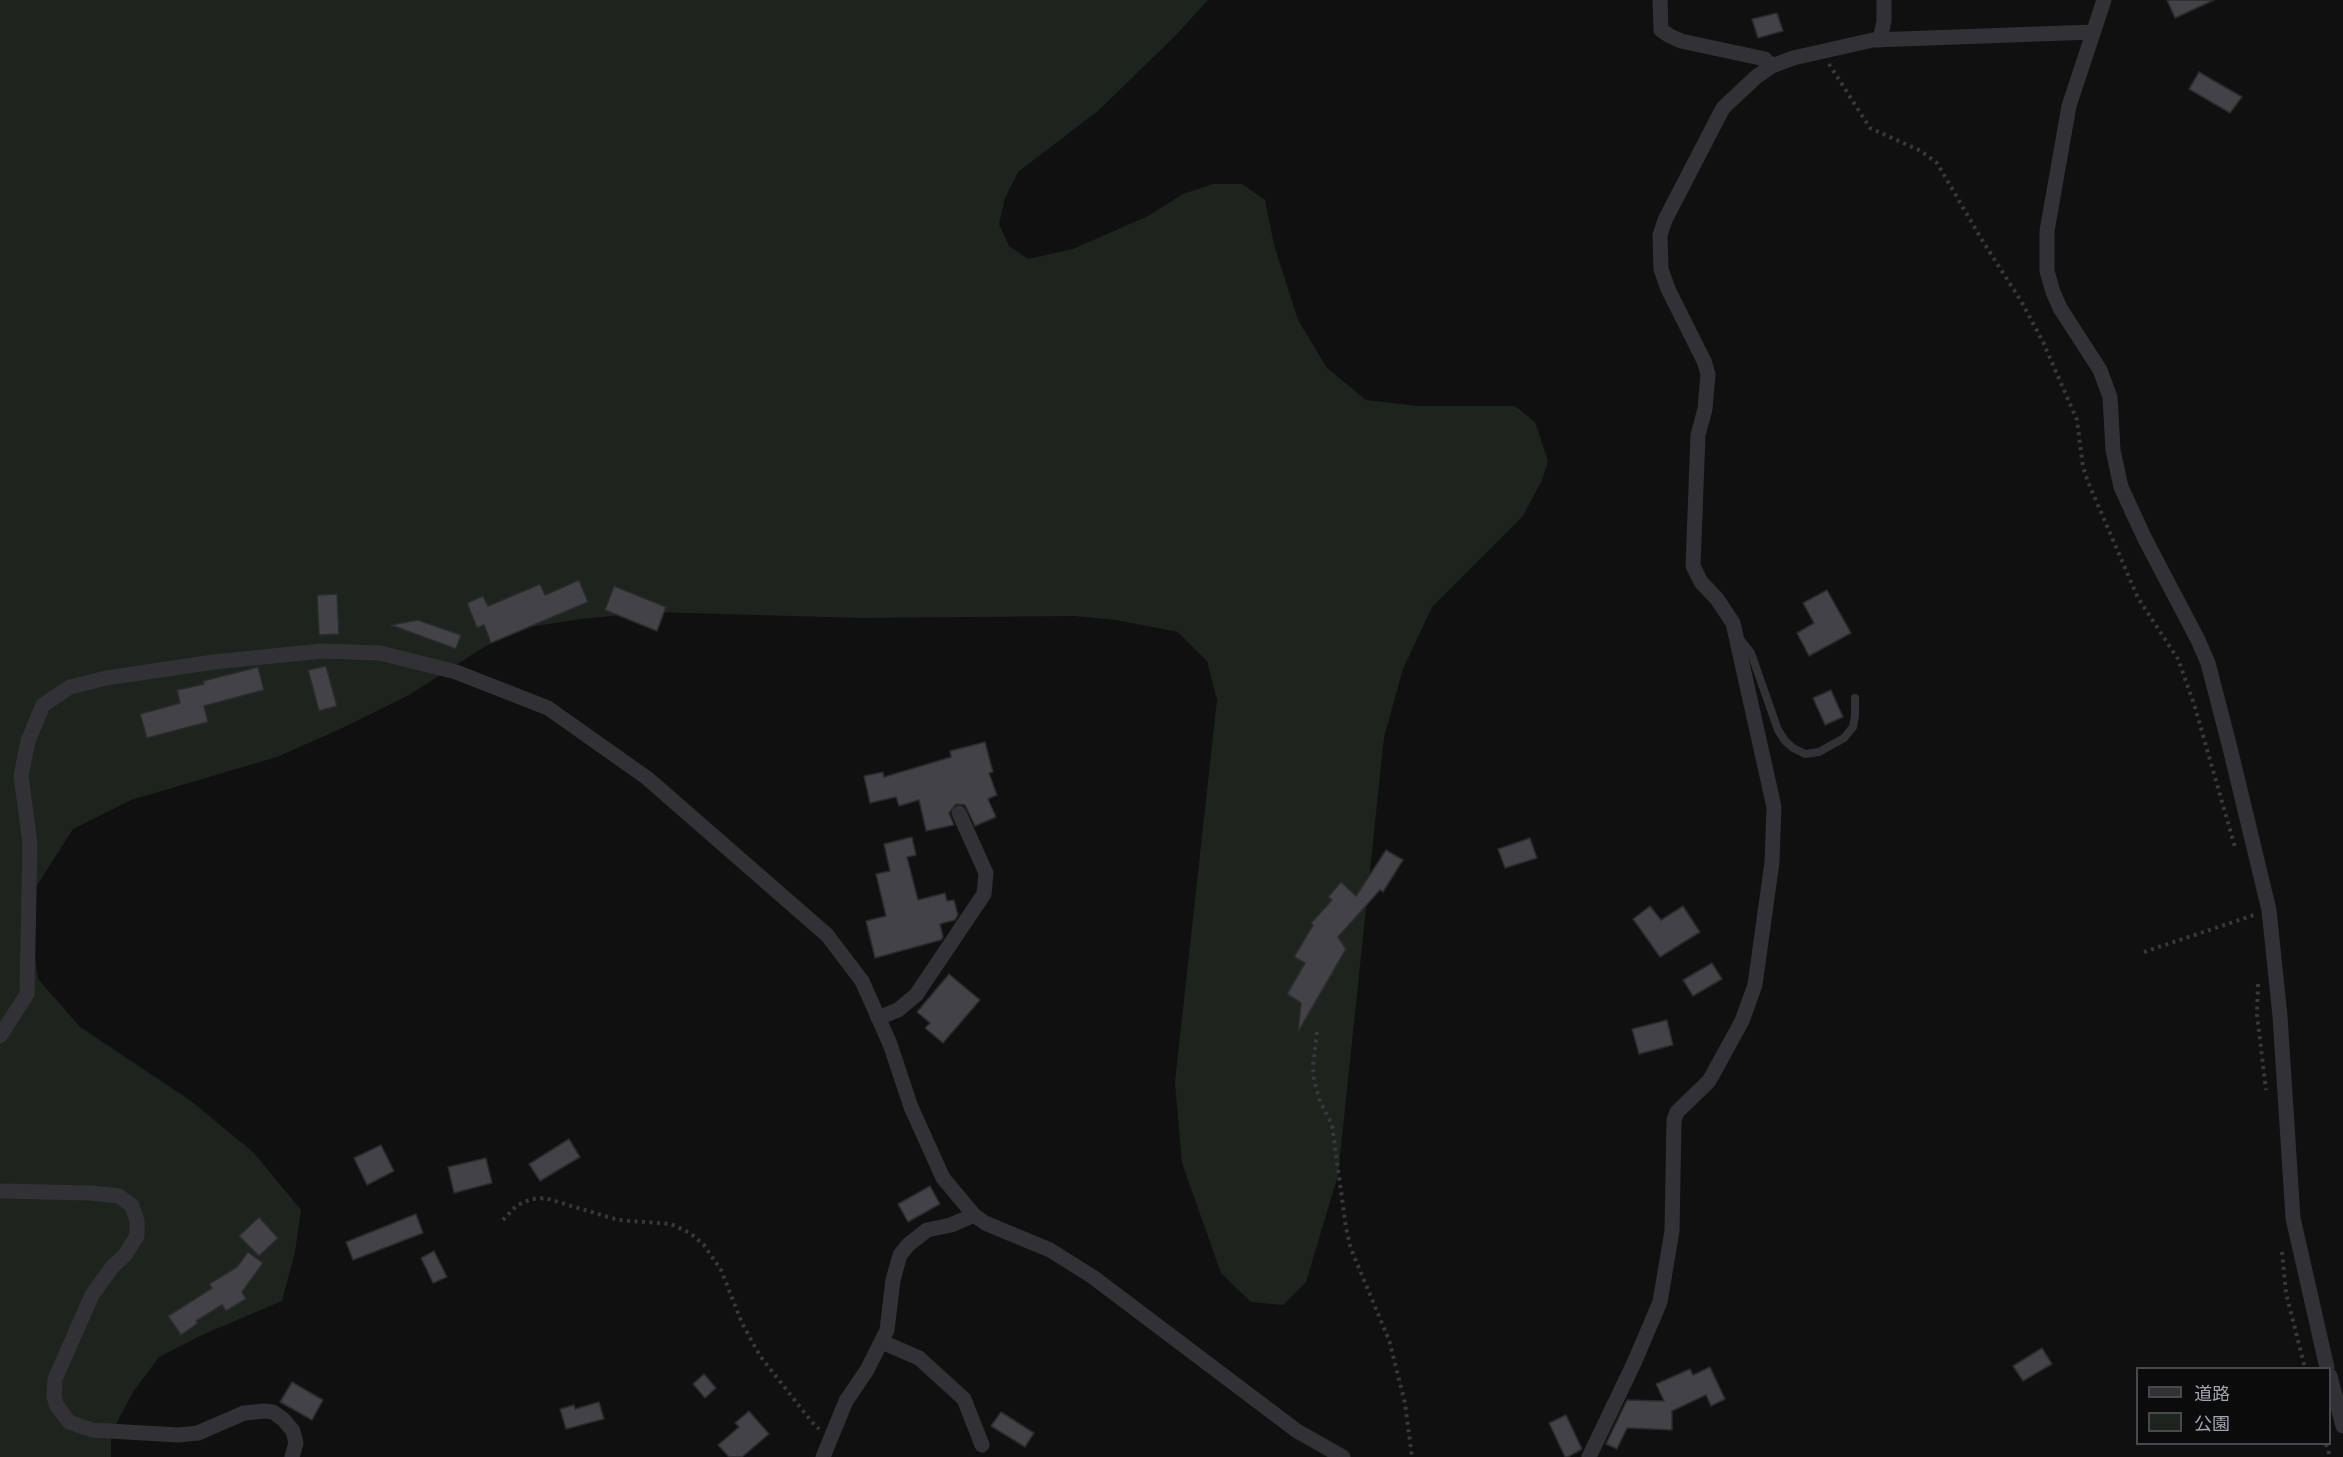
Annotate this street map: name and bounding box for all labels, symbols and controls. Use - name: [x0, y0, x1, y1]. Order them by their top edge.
- legend: [2136, 1367, 2331, 1445]
- text: 道路: [2194, 1383, 2230, 1405]
- text: 公園: [2194, 1413, 2230, 1435]

